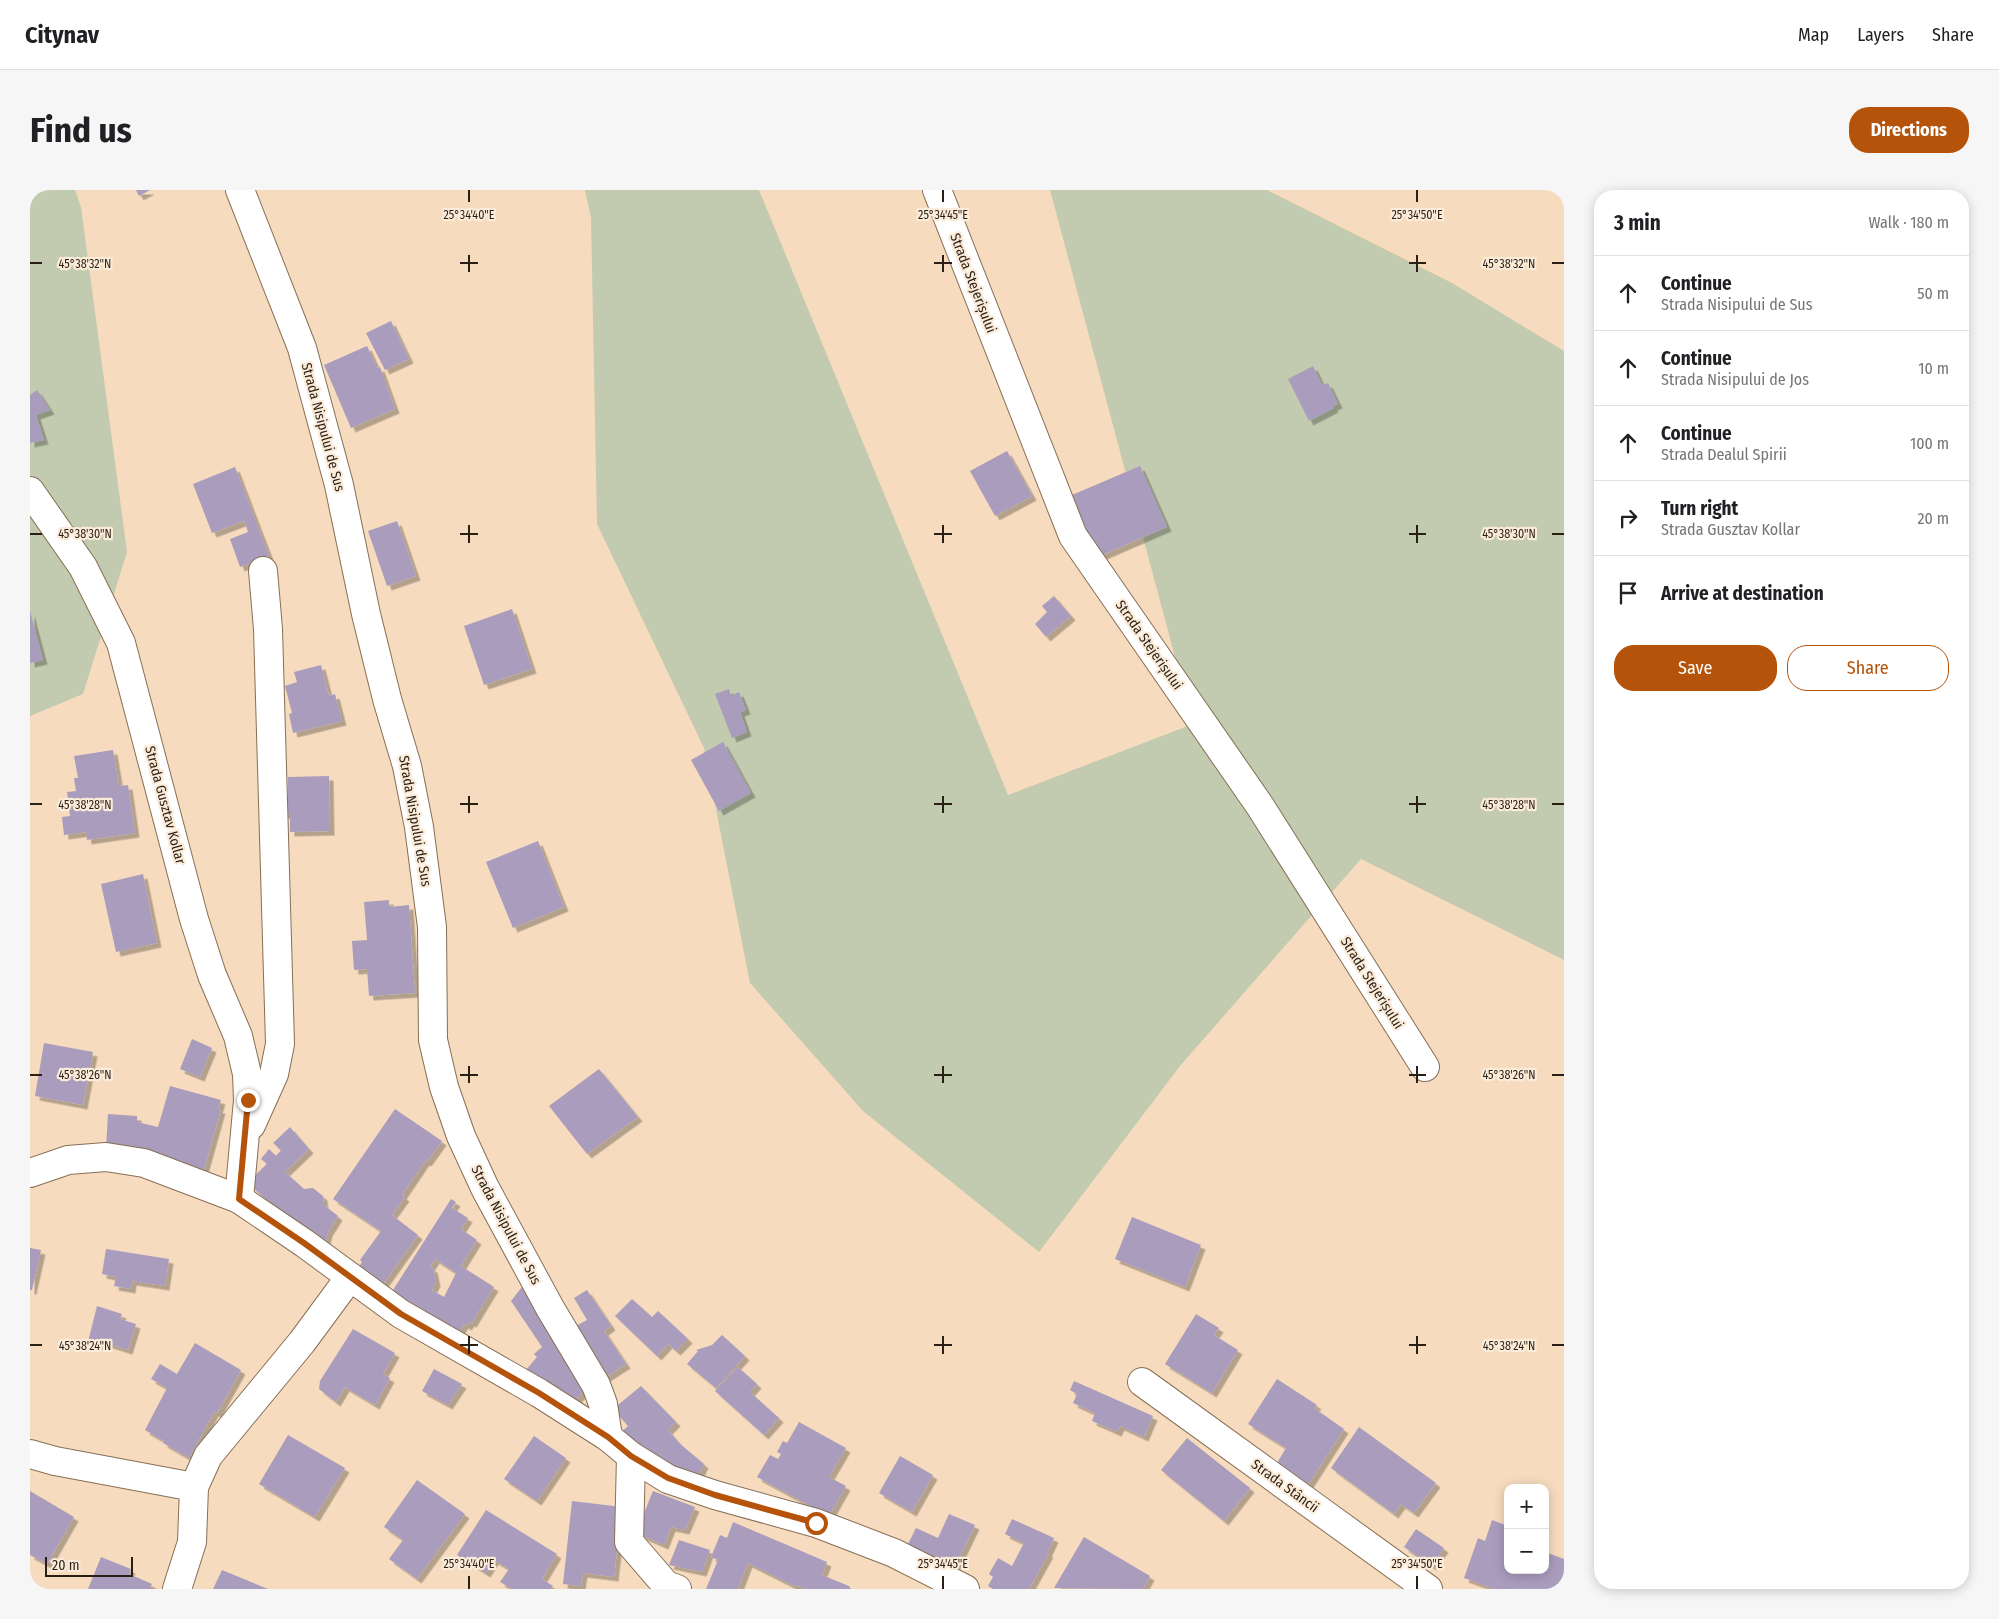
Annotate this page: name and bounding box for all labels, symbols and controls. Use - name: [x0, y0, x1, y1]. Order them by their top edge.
- text: Citynav: [25, 21, 99, 49]
- text: Map: [1798, 24, 1829, 46]
- text: Layers: [1857, 24, 1904, 46]
- text: Share: [1932, 24, 1974, 46]
- button: Directions: [1849, 107, 1969, 153]
- text: Find us: [30, 109, 132, 151]
- text: 25°34'40"E: [444, 208, 495, 222]
- text: 25°34'45"E: [918, 208, 968, 222]
- text: 25°34'50"E: [1391, 208, 1443, 222]
- text: 3 min: [1614, 210, 1661, 236]
- text: Walk · 180 m: [1869, 213, 1949, 232]
- street label: Strada Stejerișului: [945, 231, 1000, 336]
- text: 45°38'32"N: [59, 257, 111, 271]
- text: 45°38'32"N: [1483, 257, 1535, 271]
- text: Continue: [1661, 272, 1732, 295]
- icon: ahead: [1614, 279, 1642, 307]
- text: 50 m: [1917, 284, 1949, 303]
- text: Strada Nisipului de Sus: [1661, 295, 1813, 314]
- text: Continue: [1661, 347, 1732, 370]
- icon: ahead: [1614, 354, 1642, 382]
- text: 10 m: [1918, 359, 1949, 378]
- street label: Strada Nisipului de Sus: [298, 361, 348, 493]
- text: Strada Nisipului de Jos: [1661, 370, 1809, 389]
- text: Continue: [1661, 422, 1732, 445]
- icon: ahead: [1614, 429, 1642, 457]
- text: 100 m: [1910, 434, 1949, 453]
- text: Strada Dealul Spirii: [1661, 445, 1787, 464]
- text: Turn right: [1661, 497, 1738, 520]
- icon: right: [1614, 504, 1642, 532]
- text: 20 m: [1918, 509, 1949, 528]
- text: Strada Gusztav Kollar: [1661, 520, 1800, 539]
- text: 45°38'30"N: [58, 527, 112, 541]
- text: 45°38'30"N: [1482, 527, 1536, 541]
- icon: arrive: [1614, 579, 1642, 607]
- text: Arrive at destination: [1661, 582, 1824, 605]
- street label: Strada Stejerișului: [1111, 597, 1186, 694]
- button: Save: [1614, 645, 1777, 691]
- button: Share: [1787, 645, 1949, 691]
- street label: Strada Gusztav Kollar: [141, 744, 189, 866]
- street label: Strada Nisipului de Sus: [395, 754, 435, 888]
- text: 45°38'28"N: [58, 798, 112, 812]
- text: 45°38'28"N: [1482, 798, 1536, 812]
- street label: Strada Stejerișului: [1336, 934, 1407, 1033]
- text: 45°38'26"N: [58, 1068, 112, 1082]
- text: 45°38'26"N: [1482, 1068, 1536, 1082]
- route end: [237, 1089, 260, 1112]
- street label: Strada Nisipului de Sus: [467, 1162, 545, 1288]
- text: 45°38'24"N: [59, 1339, 111, 1353]
- text: 45°38'24"N: [1483, 1339, 1535, 1353]
- street label: Strada Stâncii: [1248, 1456, 1322, 1516]
- map controls: [1504, 1484, 1549, 1574]
- button: +: [1504, 1484, 1549, 1529]
- route start: [805, 1512, 828, 1535]
- button: −: [1504, 1529, 1549, 1574]
- scale bar: [45, 1554, 132, 1577]
- text: 20 m: [52, 1557, 80, 1574]
- text: 25°34'40"E: [444, 1557, 495, 1571]
- text: 25°34'45"E: [918, 1557, 968, 1571]
- text: 25°34'50"E: [1391, 1557, 1443, 1571]

